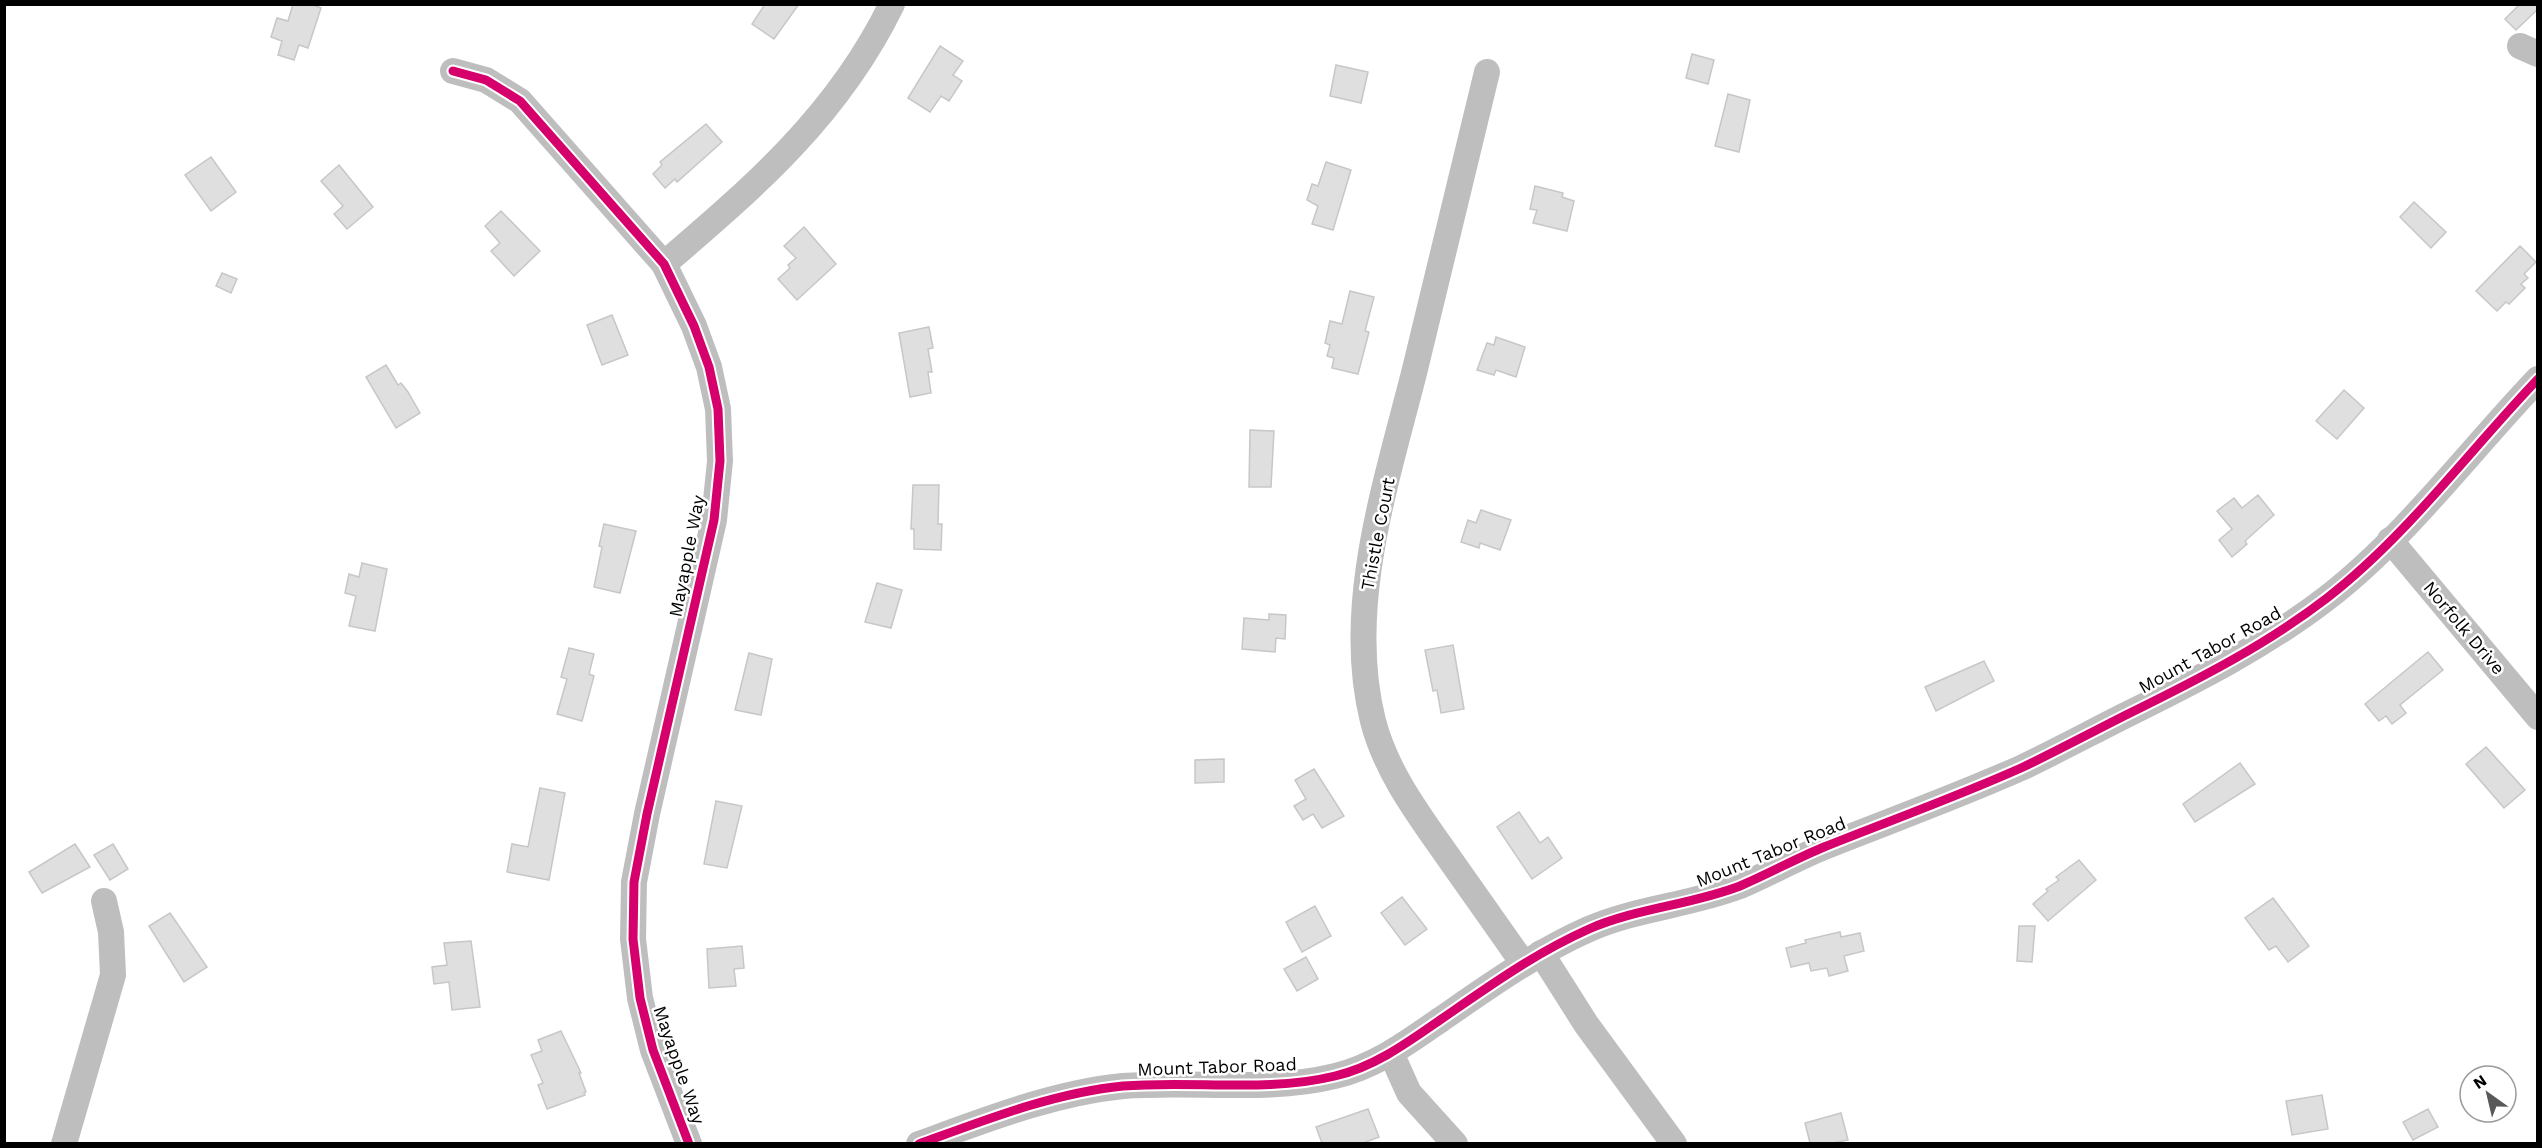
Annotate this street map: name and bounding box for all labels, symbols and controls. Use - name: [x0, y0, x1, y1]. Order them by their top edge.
- street label: Thistle Court: [1356, 475, 1399, 592]
- street label: Mayapple Way: [664, 492, 709, 619]
- street label: Norfolk Drive: [2419, 577, 2509, 678]
- street label: Mount Tabor Road: [2135, 602, 2285, 697]
- street label: Mount Tabor Road: [1693, 812, 1849, 891]
- street label: Mayapple Way: [649, 1003, 710, 1127]
- street label: Mount Tabor Road: [1137, 1053, 1297, 1080]
- north arrow: [2458, 1064, 2518, 1124]
- text: N: [2470, 1071, 2490, 1093]

